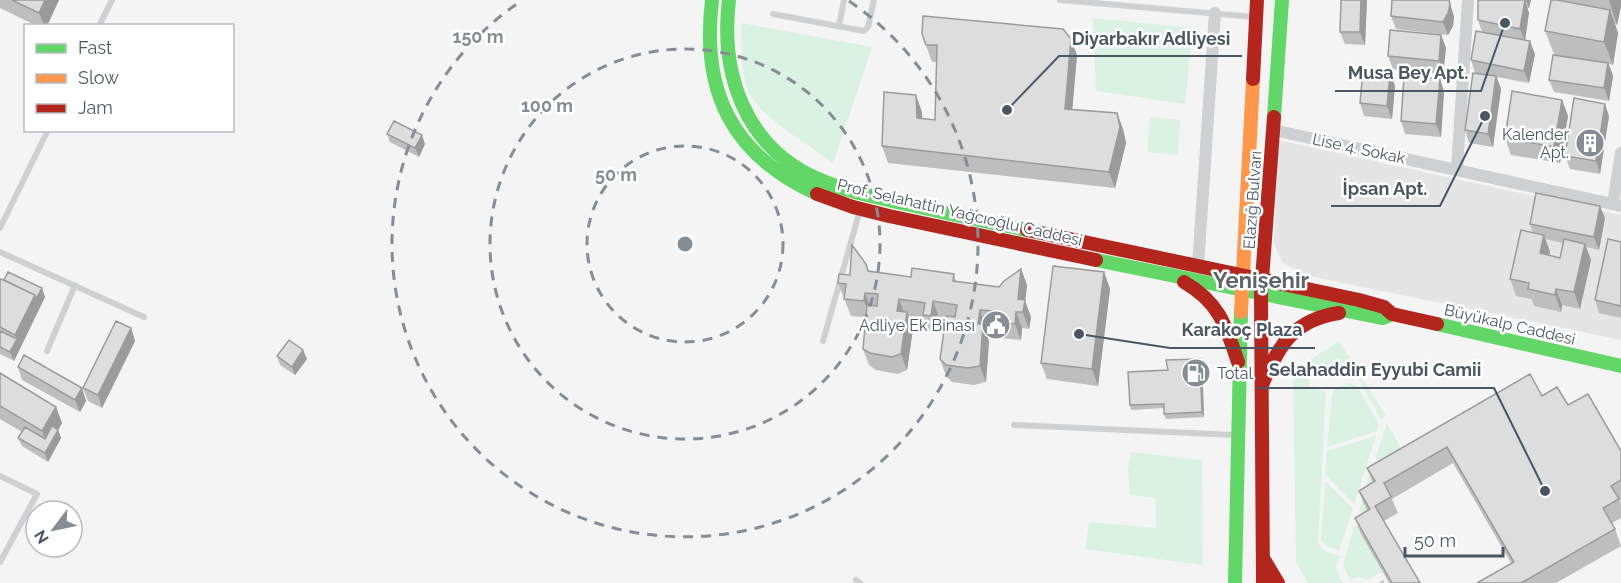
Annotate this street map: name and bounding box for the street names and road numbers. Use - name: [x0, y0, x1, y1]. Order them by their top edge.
- street label: Lise 4. Sokak: [1311, 129, 1408, 168]
- street label: Elazığ Bulvarı: [1240, 150, 1265, 250]
- street label: Prof. Selahattin Yağcıoğlu Caddesi: [835, 175, 1084, 250]
- street label: Büyükalp Caddesi: [1442, 300, 1577, 349]

